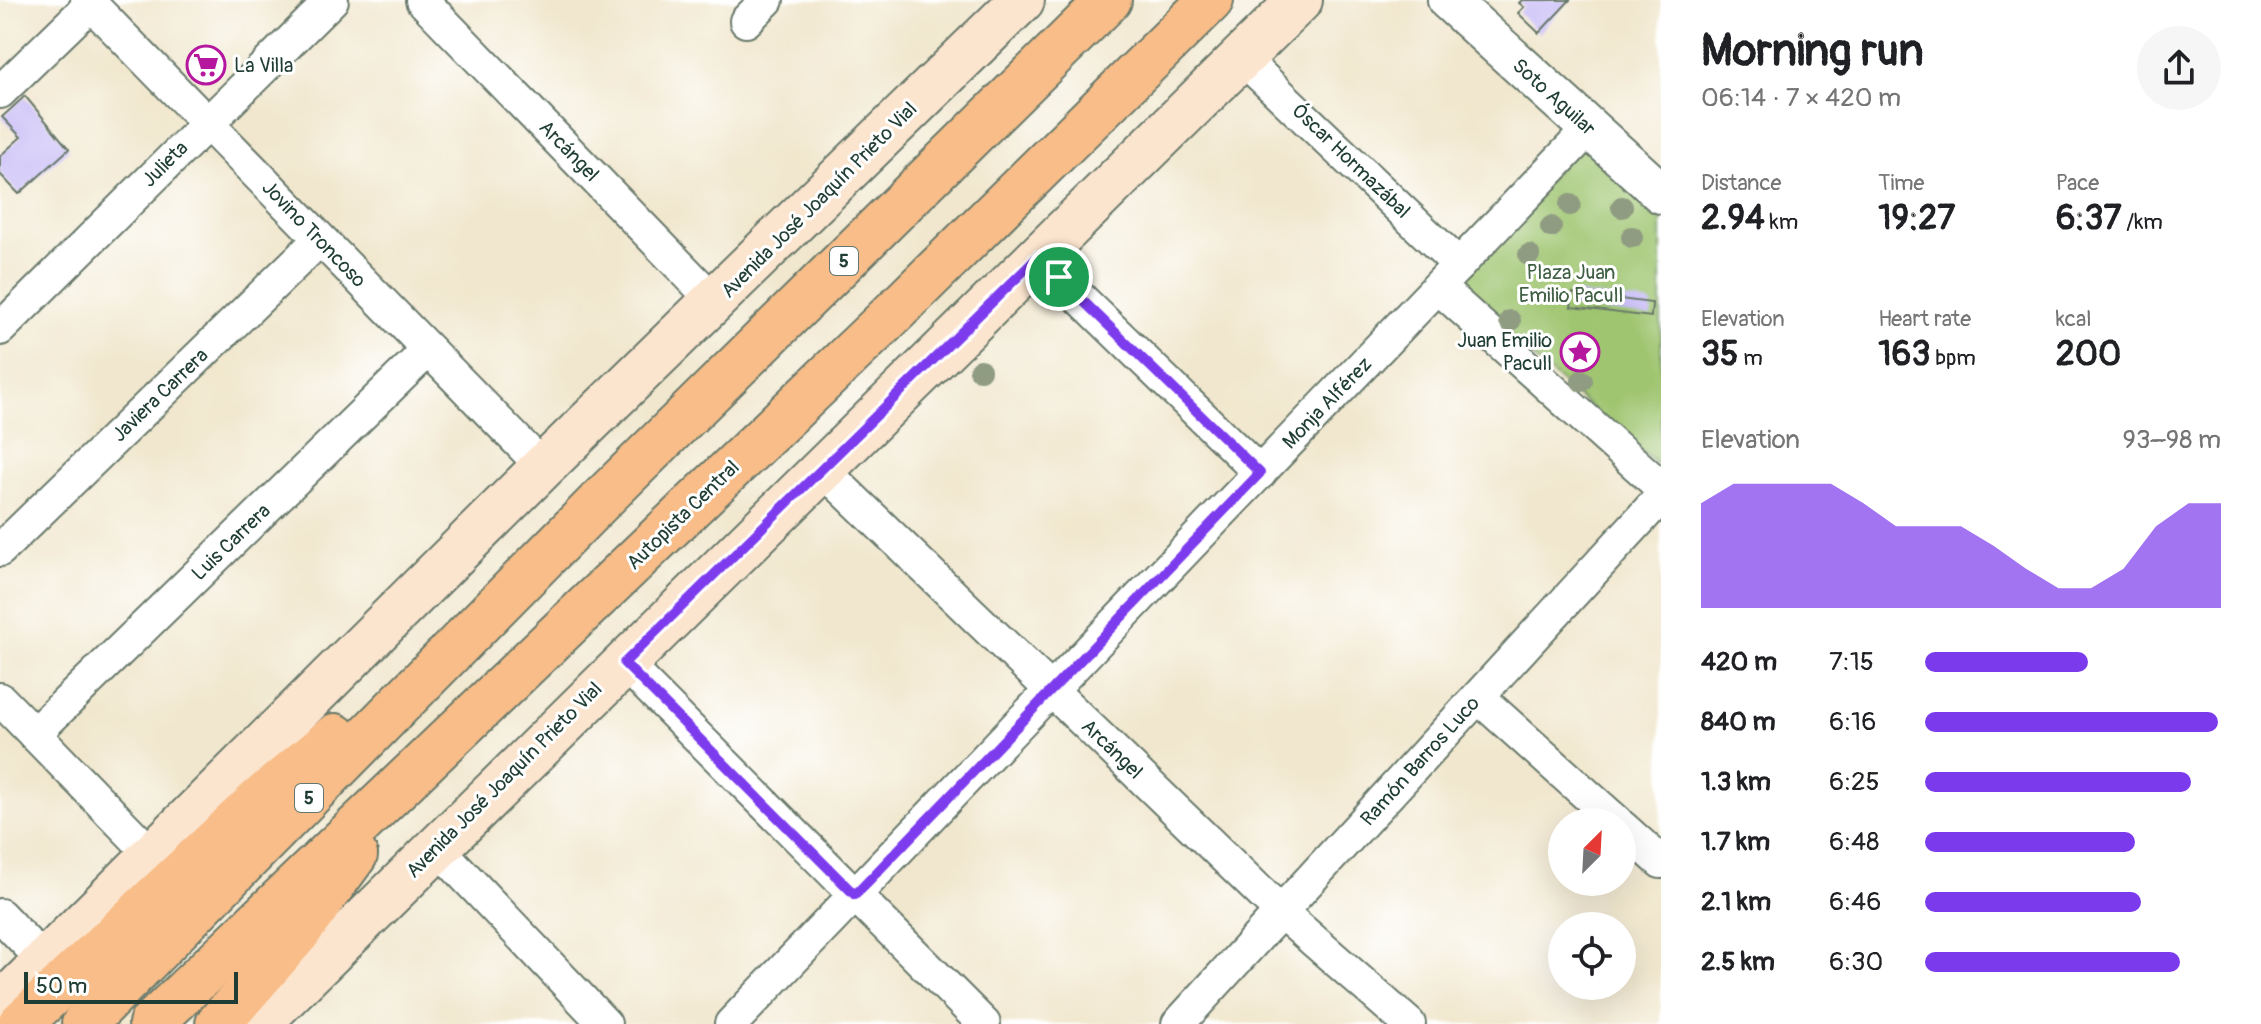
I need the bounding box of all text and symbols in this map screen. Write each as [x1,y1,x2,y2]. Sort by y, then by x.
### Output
text: Morning run [1701,24,1924,79]
button: share [2137,26,2221,110]
supermarket icon: La Villa [185,44,227,86]
place label: La Villa [234,53,293,78]
street label: Soto Aguilar [1507,53,1601,141]
text: 06:14 · 7 × 420 m [1701,82,1901,114]
street label: Avenida José Joaquín Prieto Vial [716,97,922,303]
street label: Óscar Hormazábal [1287,98,1415,224]
street label: Arcángel [534,115,604,187]
street label: Julieta [137,136,193,192]
text: Distance [1701,169,1781,197]
text: Time [1878,169,1924,197]
text: Pace [2056,169,2099,197]
street label: Jovino Troncoso [257,175,372,293]
text: 2.94 [1701,197,1765,240]
text: 19:27 [1878,197,1955,240]
text: 6:37 [2056,197,2121,240]
text: km [1765,208,1798,236]
text: /km [2121,208,2163,236]
pin [1025,243,1093,311]
road number: 5 [830,247,858,275]
icon: arrive [1037,255,1081,299]
park label: Plaza Juan Emilio Pacull [1519,260,1623,308]
text: Elevation [1701,305,1785,333]
text: Heart rate [1878,305,1971,333]
text: kcal [2056,305,2091,333]
place label: Juan Emilio Pacull [1457,328,1552,376]
place icon: Juan Emilio Pacull [1559,331,1601,373]
text: 35 [1701,333,1738,376]
text: 163 [1878,333,1930,376]
text: 200 [2056,333,2121,376]
street label: Javiera Carrera [107,343,213,447]
text: m [1738,344,1763,372]
text: bpm [1930,344,1976,372]
street label: Monja Alférez [1277,352,1377,454]
text: Elevation [1701,424,1800,456]
text: 93–98 m [2123,424,2221,456]
street label: Autopista Central [621,455,745,575]
street label: Luis Carrera [186,498,276,586]
text: 420 m [1701,646,1777,678]
text: 7:15 [1829,646,1874,678]
street label: Avenida José Joaquín Prieto Vial [401,677,607,883]
street label: Ramón Barros Luco [1355,691,1485,831]
text: 840 m [1701,706,1776,738]
text: 6:16 [1829,706,1876,738]
street label: Arcángel [1076,714,1148,784]
text: 1.3 km [1701,766,1771,798]
text: 6:25 [1829,766,1880,798]
road number: 5 [295,784,323,812]
north arrow [1548,808,1636,896]
map controls [1548,808,1636,1000]
text: 1.7 km [1701,826,1770,858]
text: 6:48 [1829,826,1879,858]
text: 2.1 km [1701,886,1771,918]
text: 6:46 [1829,886,1881,918]
button: locate [1548,912,1636,1000]
text: 2.5 km [1701,946,1775,978]
text: 6:30 [1829,946,1883,978]
scale bar [24,968,238,1004]
text: 50 m [36,972,87,1000]

